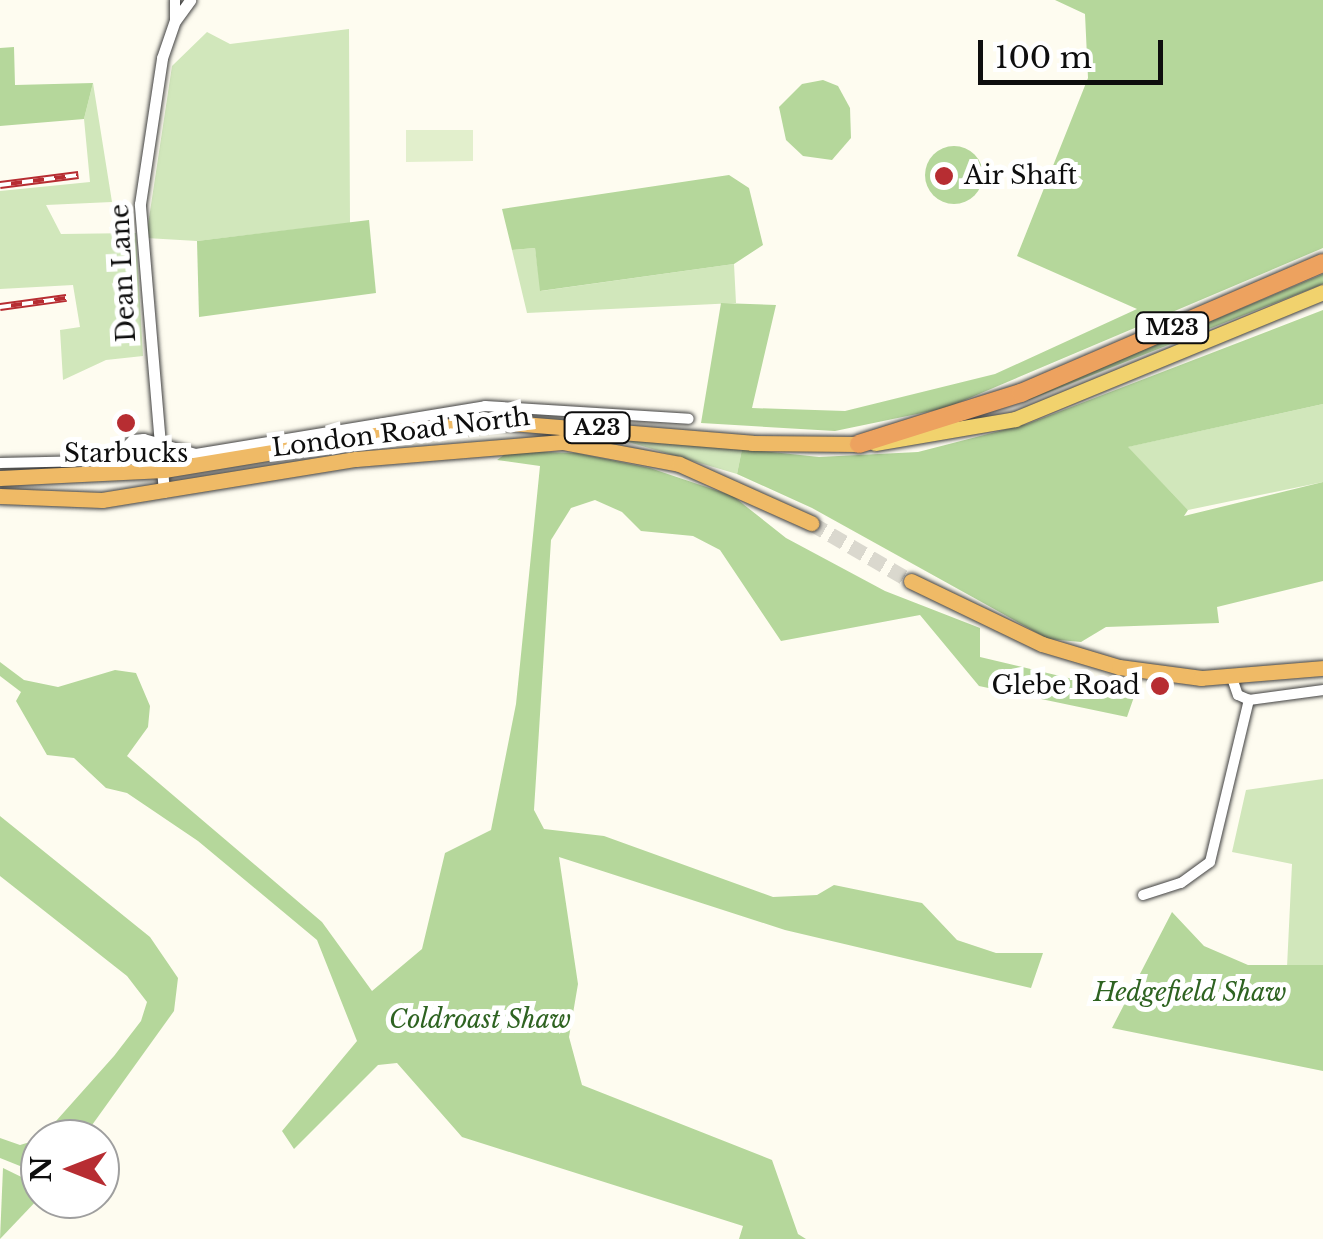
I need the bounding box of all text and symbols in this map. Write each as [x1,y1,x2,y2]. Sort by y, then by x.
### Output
scale bar [983,20,1168,82]
text: 100 m [995,39,1092,76]
place label: Air Shaft [964,161,1078,191]
marker: Air Shaft [933,165,955,187]
street label: Dean Lane [105,203,143,343]
road number: M23 [1134,311,1210,345]
street label: London Road North [270,402,532,464]
road number: A23 [562,411,632,445]
marker: Starbucks [115,412,137,434]
place label: Starbucks [64,439,188,469]
place label: Glebe Road [991,671,1140,701]
marker: Glebe Road [1149,675,1171,697]
park label: Hedgefield Shaw [1093,978,1287,1008]
park label: Coldroast Shaw [389,1005,571,1035]
north arrow [20,1119,120,1219]
text: N [24,1156,59,1182]

